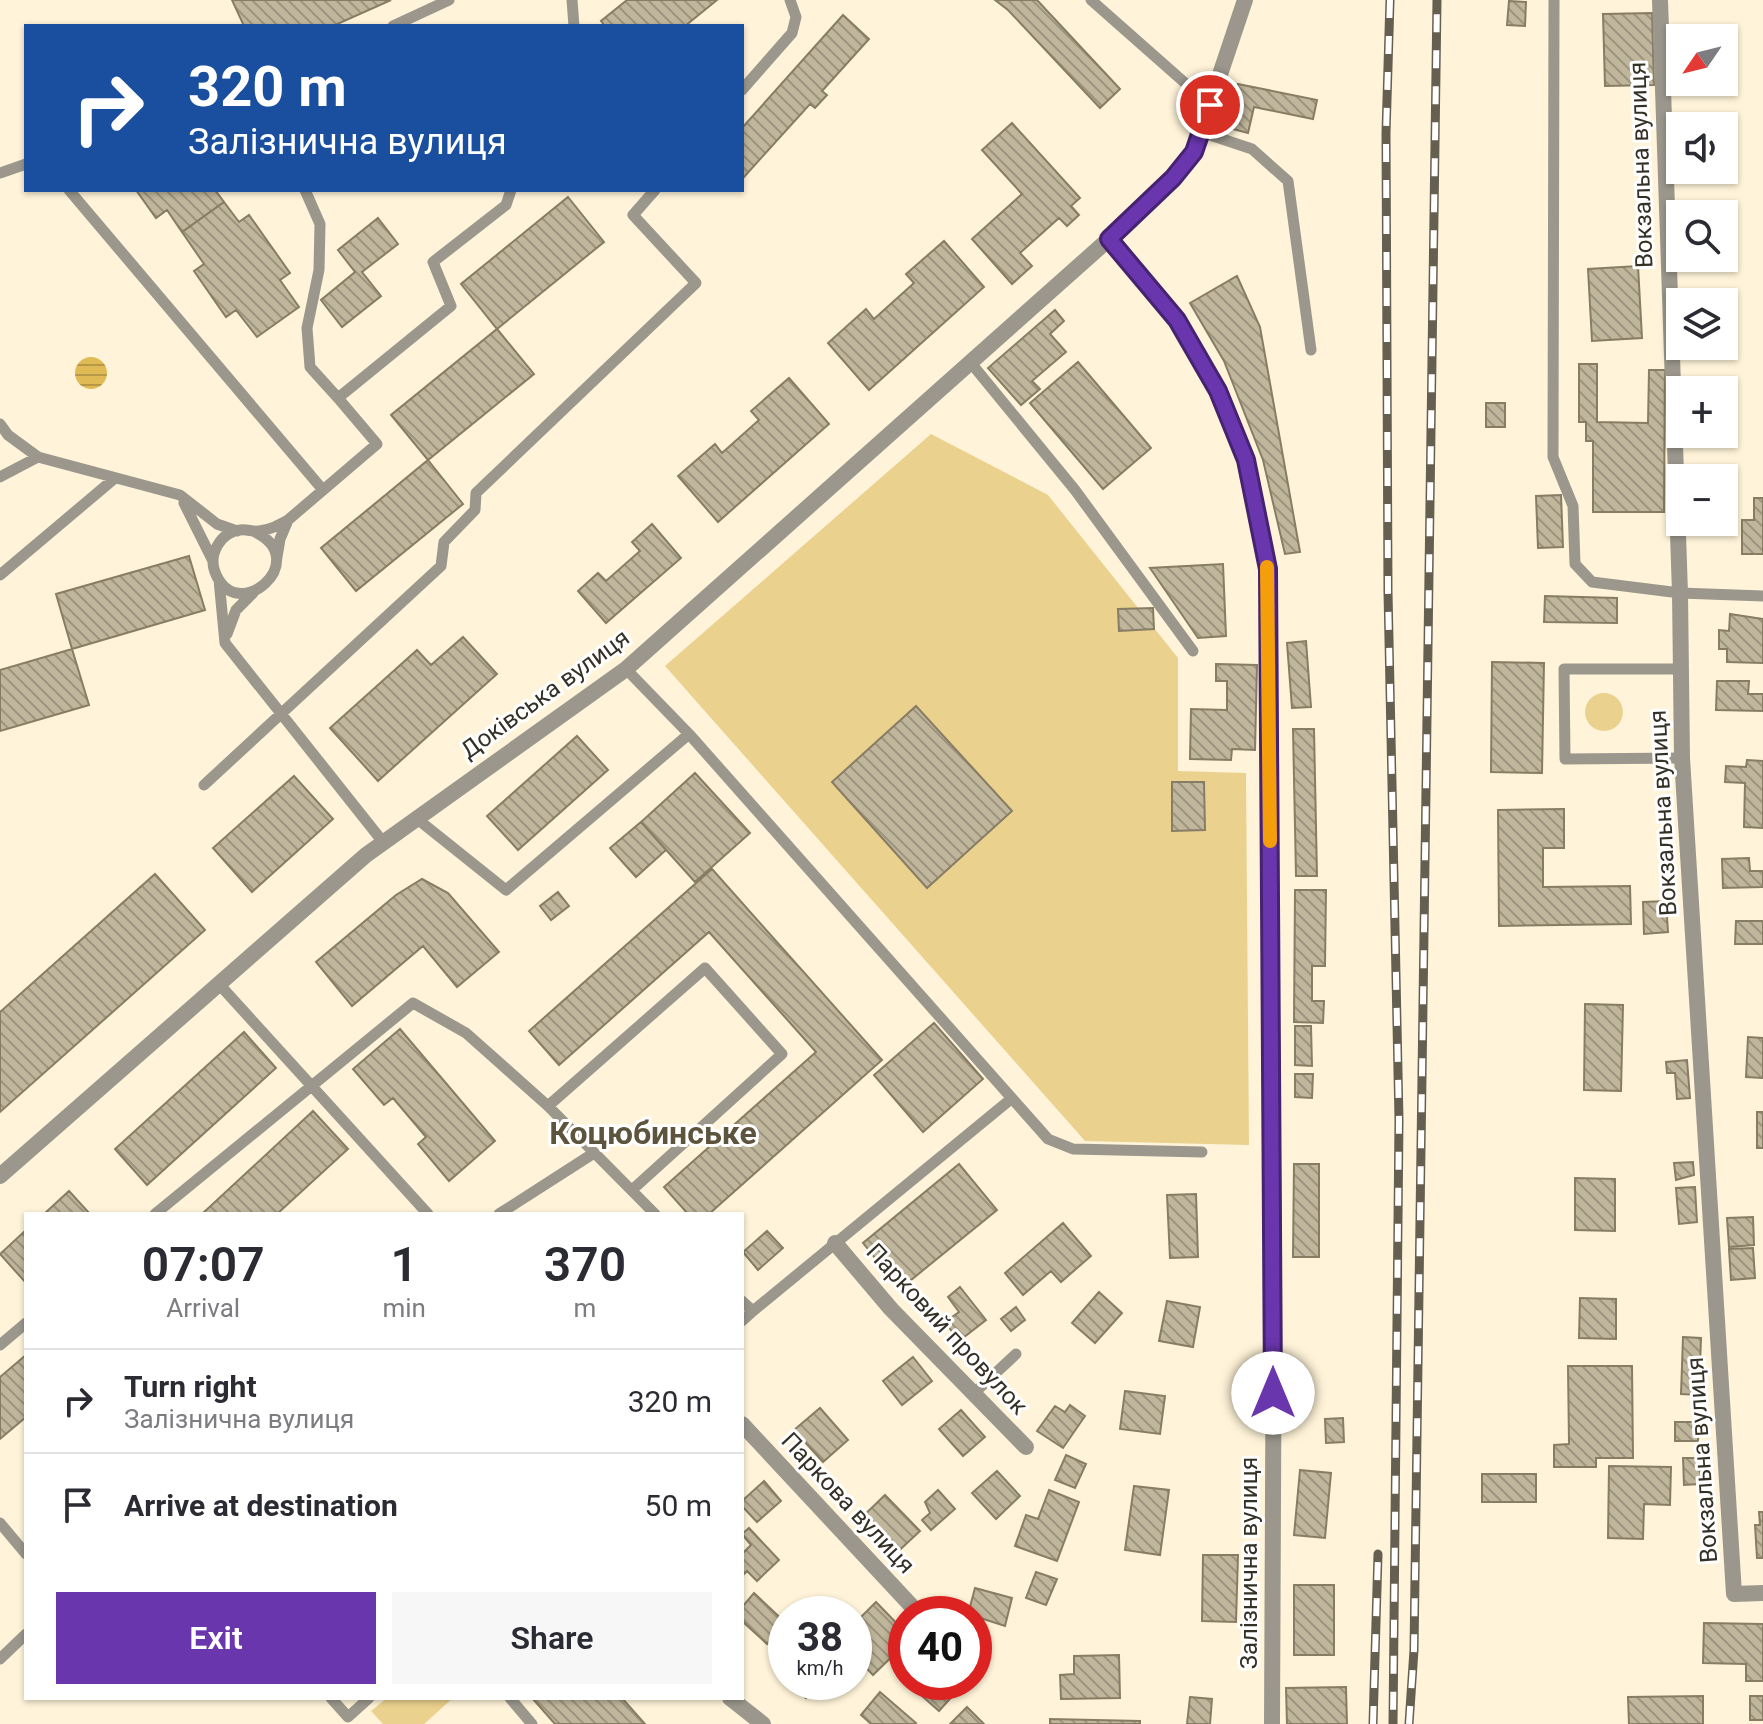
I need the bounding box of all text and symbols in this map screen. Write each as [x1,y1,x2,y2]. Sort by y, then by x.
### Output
north arrow [1666,24,1738,96]
map controls [1666,24,1738,536]
text: 320 m [188,54,347,120]
icon: right [56,56,160,160]
street label: Вокзальна вулиця [1623,61,1659,269]
pin [1176,71,1244,139]
icon: arrive [1188,83,1232,127]
button: sound [1666,112,1738,184]
text: Залізнична вулиця [188,121,507,163]
button: search [1666,200,1738,272]
button: layers [1666,288,1738,360]
button: + [1666,376,1738,448]
button: − [1666,464,1738,536]
street label: Доківська вулиця [455,623,635,765]
street label: Вокзальна вулиця [1644,709,1682,917]
district label: Коцюбинське [549,1114,757,1152]
text: 07:07 [142,1236,265,1293]
text: 1 [391,1236,418,1293]
text: 370 [544,1236,626,1293]
street label: Парковий провулок [861,1238,1033,1420]
text: Arrival [166,1293,240,1323]
text: min [382,1293,426,1323]
text: m [574,1293,596,1323]
position arrow [1231,1351,1315,1435]
street label: Вокзальна вулиця [1681,1356,1723,1564]
text: Turn right [124,1369,257,1404]
icon: right [56,1379,100,1423]
text: 320 m [628,1384,712,1419]
text: Залізнична вулиця [124,1404,354,1434]
street label: Паркова вулиця [776,1427,920,1579]
street label: Залізнична вулиця [1235,1457,1263,1669]
icon: arrive [56,1483,100,1527]
text: Arrive at destination [124,1488,398,1523]
text: 50 m [645,1488,712,1523]
button: Exit [56,1592,376,1684]
button: Share [392,1592,712,1684]
speed limit sign: 40 [888,1596,992,1700]
text: 38 [797,1614,843,1661]
text: km/h [797,1656,843,1680]

